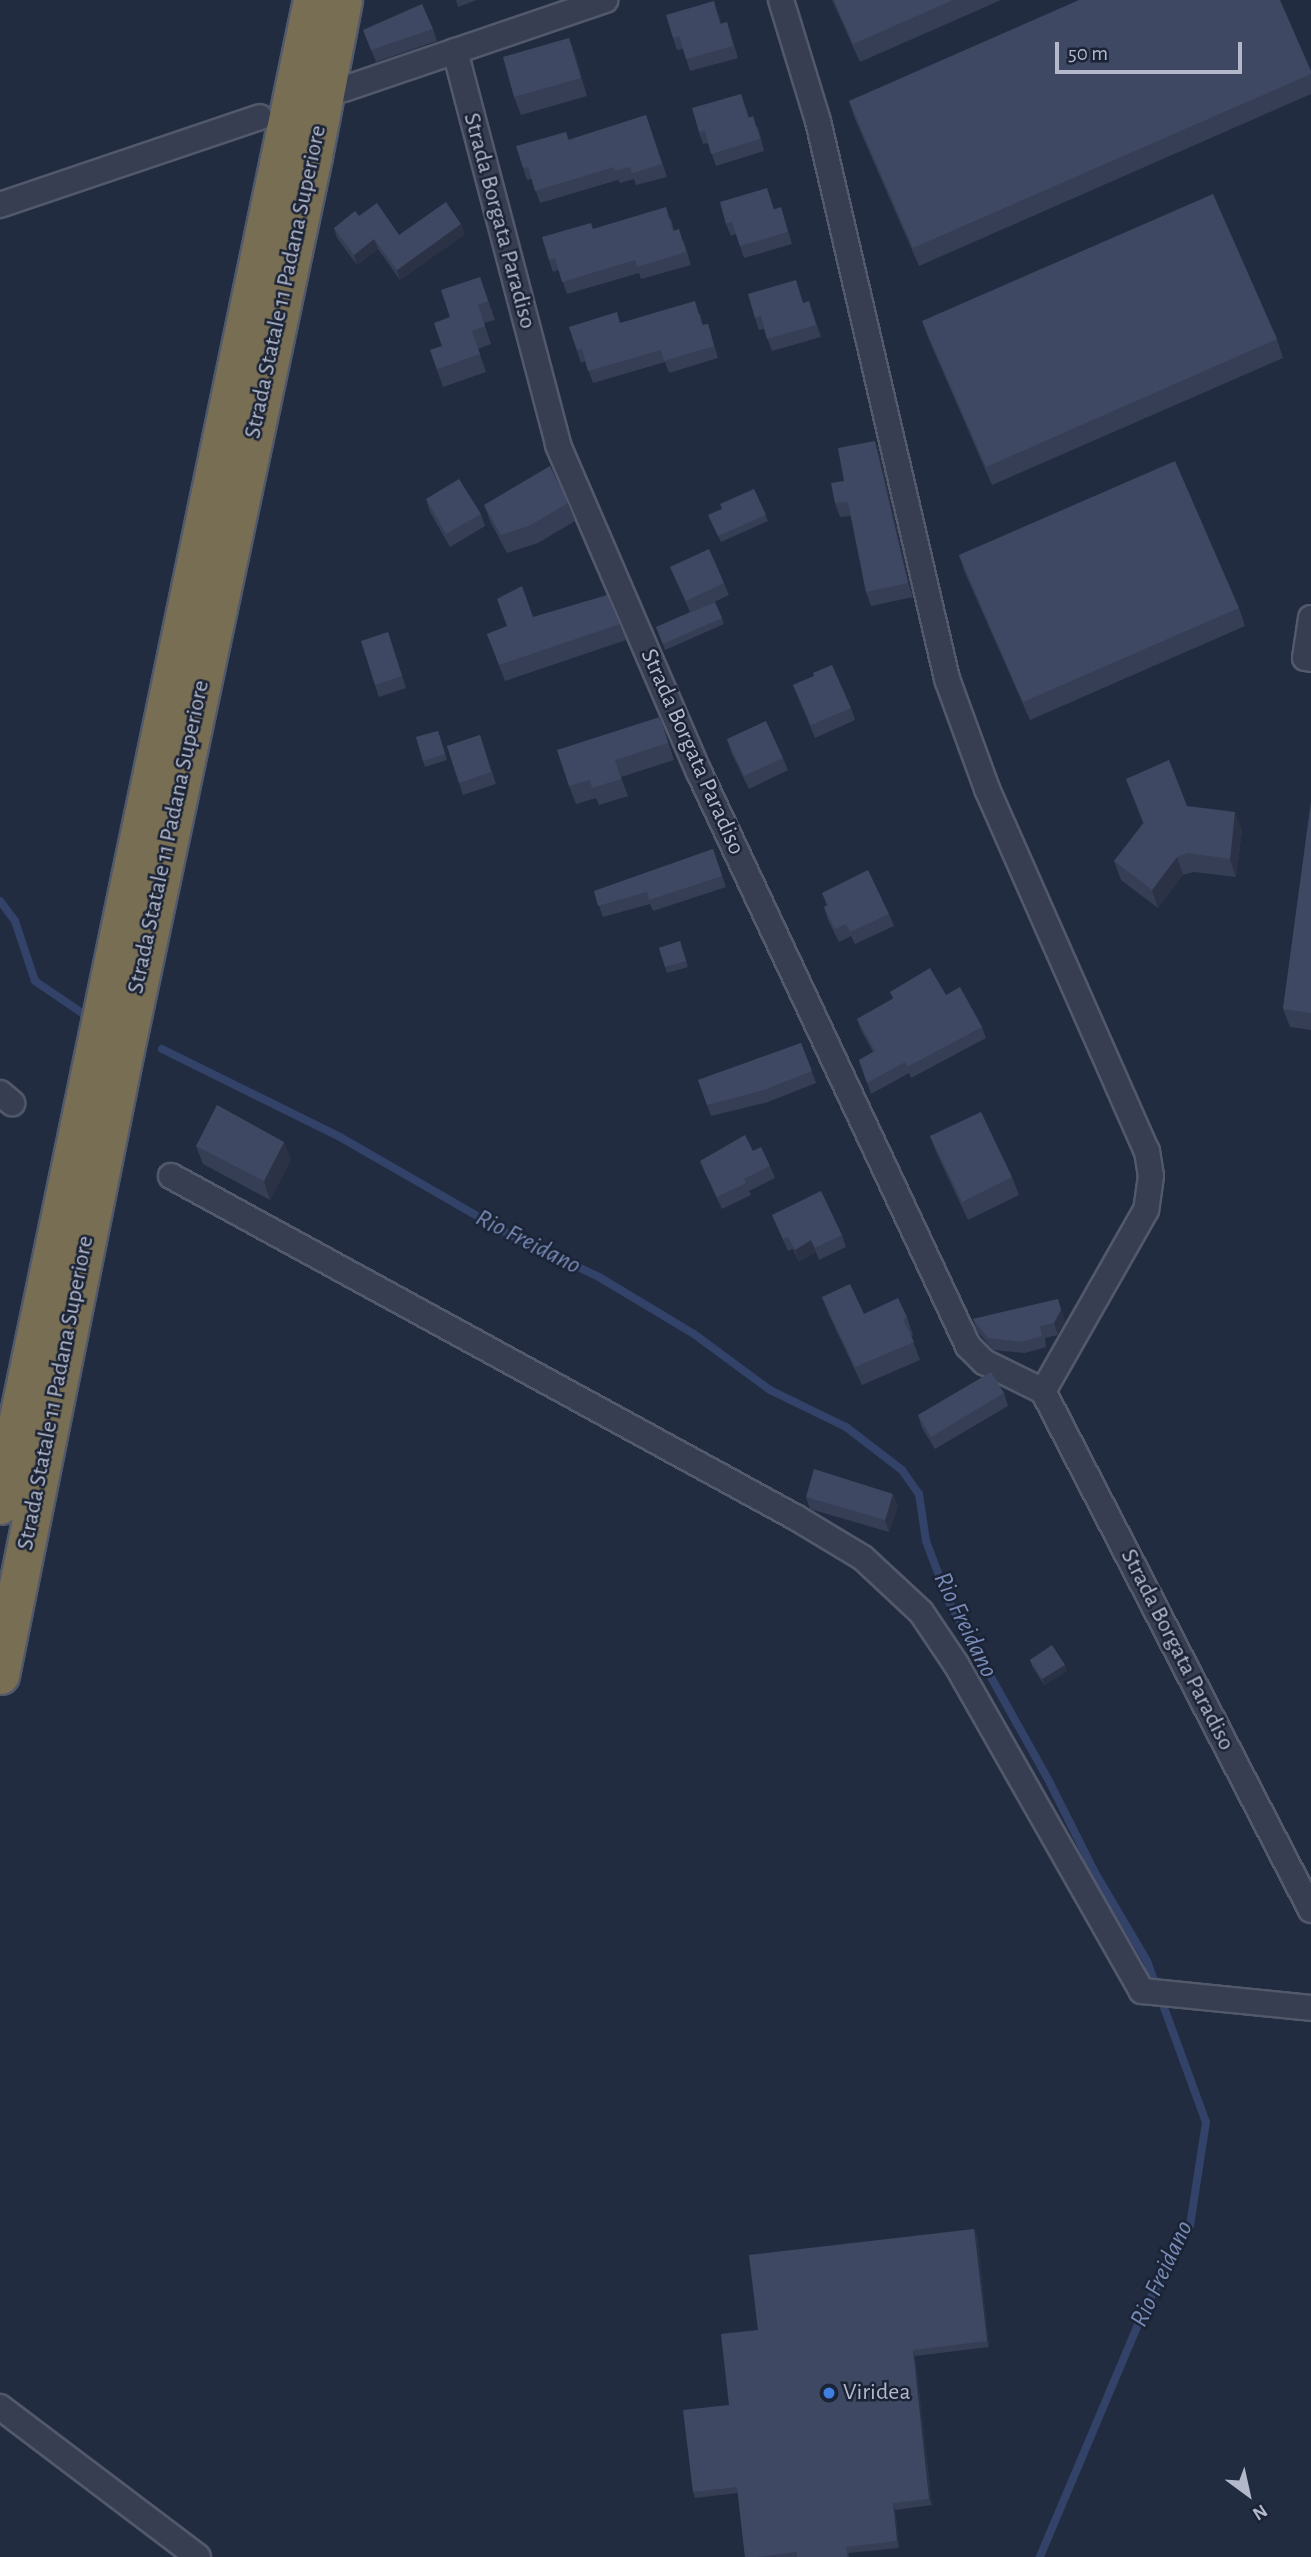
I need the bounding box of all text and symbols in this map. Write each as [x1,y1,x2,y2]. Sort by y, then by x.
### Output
scale bar [1059,28,1246,72]
text: 50 m [1068,43,1108,64]
street label: Strada Borgata Paradiso [456,110,542,332]
street label: Strada Statale 11 Padana Superiore [239,123,333,441]
street label: Strada Borgata Paradiso [634,645,750,859]
street label: Strada Statale 11 Padana Superiore [122,678,216,996]
water label: Rio Freidano [470,1202,586,1282]
street label: Strada Statale 11 Padana Superiore [11,1233,101,1553]
street label: Strada Borgata Paradiso [1114,1544,1240,1756]
water label: Rio Freidano [926,1567,1004,1683]
water label: Rio Freidano [1124,2216,1200,2332]
place label: Viridea [843,2379,910,2407]
marker: Viridea [821,2385,837,2401]
north arrow [1213,2459,1283,2529]
text: N [1249,2500,1270,2524]

